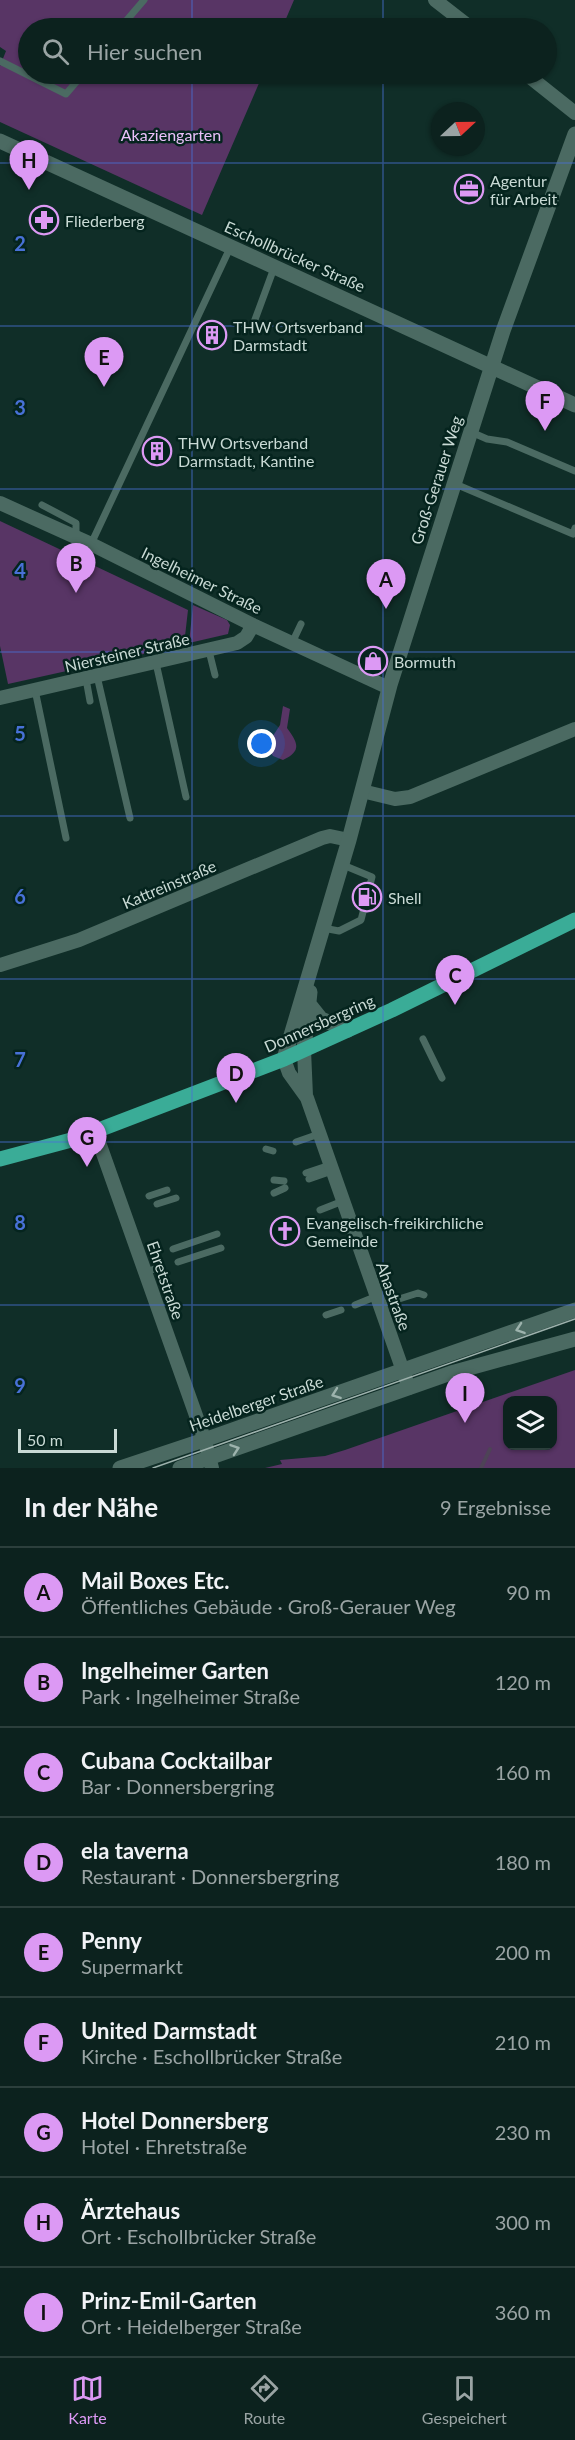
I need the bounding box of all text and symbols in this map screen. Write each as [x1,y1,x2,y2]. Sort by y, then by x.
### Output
search box [18,18,557,84]
icon: search [39,35,72,68]
text: Hier suchen [87,38,202,65]
north arrow [431,102,485,156]
park label: Akaziengarten [121,125,221,144]
pin: H [9,140,48,190]
place label: Agentur für Arbeit [490,171,557,208]
office icon: Agentur für Arbeit [453,173,485,205]
pharmacy icon: Fliederberg [28,204,60,236]
place label: Fliederberg [65,211,145,230]
street label: Eschollbrücker Straße [222,216,368,296]
text: 2 [14,231,26,255]
place label: THW Ortsverband Darmstadt [233,317,363,354]
building icon: THW Ortsverband Darmstadt [196,319,228,351]
pin: E [84,338,124,387]
pin: F [526,382,564,431]
text: 3 [14,395,26,419]
street label: Groß-Gerauer Weg [406,413,466,547]
place label: THW Ortsverband Darmstadt, Kantine [178,433,315,470]
building icon: THW Ortsverband Darmstadt, Kantine [141,435,173,467]
street label: Ingelheimer Straße [139,543,265,617]
pin: B [56,544,96,593]
text: 4 [14,558,26,582]
pin: A [366,560,406,609]
street label: Niersteiner Straße [63,628,191,676]
shop icon: Bormuth [357,645,389,677]
place label: Bormuth [394,652,456,671]
text: 5 [14,721,26,745]
your location [247,729,276,758]
street label: Kattreinstraße [119,856,219,912]
fuel station icon: Shell [351,881,383,913]
text: 6 [14,884,26,908]
place label: Shell [388,888,421,907]
pin: C [436,956,474,1005]
street label: Donnersbergring [261,990,377,1056]
text: 7 [14,1047,26,1071]
pin: D [216,1054,256,1103]
pin: G [68,1118,106,1167]
text: 8 [14,1210,26,1234]
place label: Evangelisch-freikirchliche Gemeinde [306,1213,484,1250]
church icon: Evangelisch-freikirchliche Gemeinde [269,1215,301,1247]
street label: Ehretstraße [144,1238,188,1322]
street label: Ahastraße [373,1259,415,1333]
one-way arrow [515,1322,526,1335]
street label: Heidelberger Straße [187,1371,325,1435]
text: 9 [14,1373,26,1397]
pin: I [446,1374,484,1423]
one-way arrow [331,1386,342,1399]
map controls [503,1396,557,1450]
button: layers [503,1396,557,1450]
scale bar [18,1426,117,1454]
text: 50 m [27,1430,63,1449]
one-way arrow [229,1443,240,1456]
text: In der Nähe [24,1491,158,1523]
text: 9 Ergebnisse [440,1495,551,1519]
text: Mail Boxes Etc. [81,1567,229,1594]
text: A [37,1580,50,1604]
text: 90 m [506,1580,551,1604]
text: Öffentliches Gebäude · Groß-Gerauer Weg [81,1594,456,1618]
text: Ingelheimer Garten [81,1657,269,1684]
text: B [37,1670,50,1694]
text: 120 m [495,1670,551,1694]
text: Park · Ingelheimer Straße [81,1684,300,1708]
text: Cubana Cocktailbar [81,1747,272,1774]
text: C [37,1760,50,1784]
text: 160 m [495,1760,551,1784]
text: Bar · Donnersbergring [81,1774,274,1798]
text: ela taverna [81,1837,189,1864]
text: D [36,1850,51,1874]
text: 180 m [495,1850,551,1874]
text: Restaurant · Donnersbergring [81,1864,339,1888]
text: Penny [81,1927,142,1954]
text: E [38,1940,49,1964]
text: 200 m [495,1940,551,1964]
text: Supermarkt [81,1954,183,1978]
text: United Darmstadt [81,2017,257,2044]
text: F [38,2030,49,2054]
text: 210 m [495,2030,551,2054]
text: Kirche · Eschollbrücker Straße [81,2044,342,2068]
text: Hotel Donnersberg [81,2107,268,2134]
text: G [36,2120,51,2144]
text: 230 m [495,2120,551,2144]
text: Hotel · Ehretstraße [81,2134,247,2158]
text: Ärztehaus [81,2197,180,2224]
text: H [36,2210,51,2234]
text: 300 m [495,2210,551,2234]
text: Ort · Eschollbrücker Straße [81,2224,316,2248]
text: Prinz-Emil-Garten [81,2287,257,2314]
text: I [41,2300,46,2324]
text: 360 m [495,2300,551,2324]
text: Ort · Heidelberger Straße [81,2314,302,2338]
tab: Karte [68,2372,107,2427]
tab: Route [244,2372,285,2427]
tab: Gespeichert [422,2372,507,2427]

